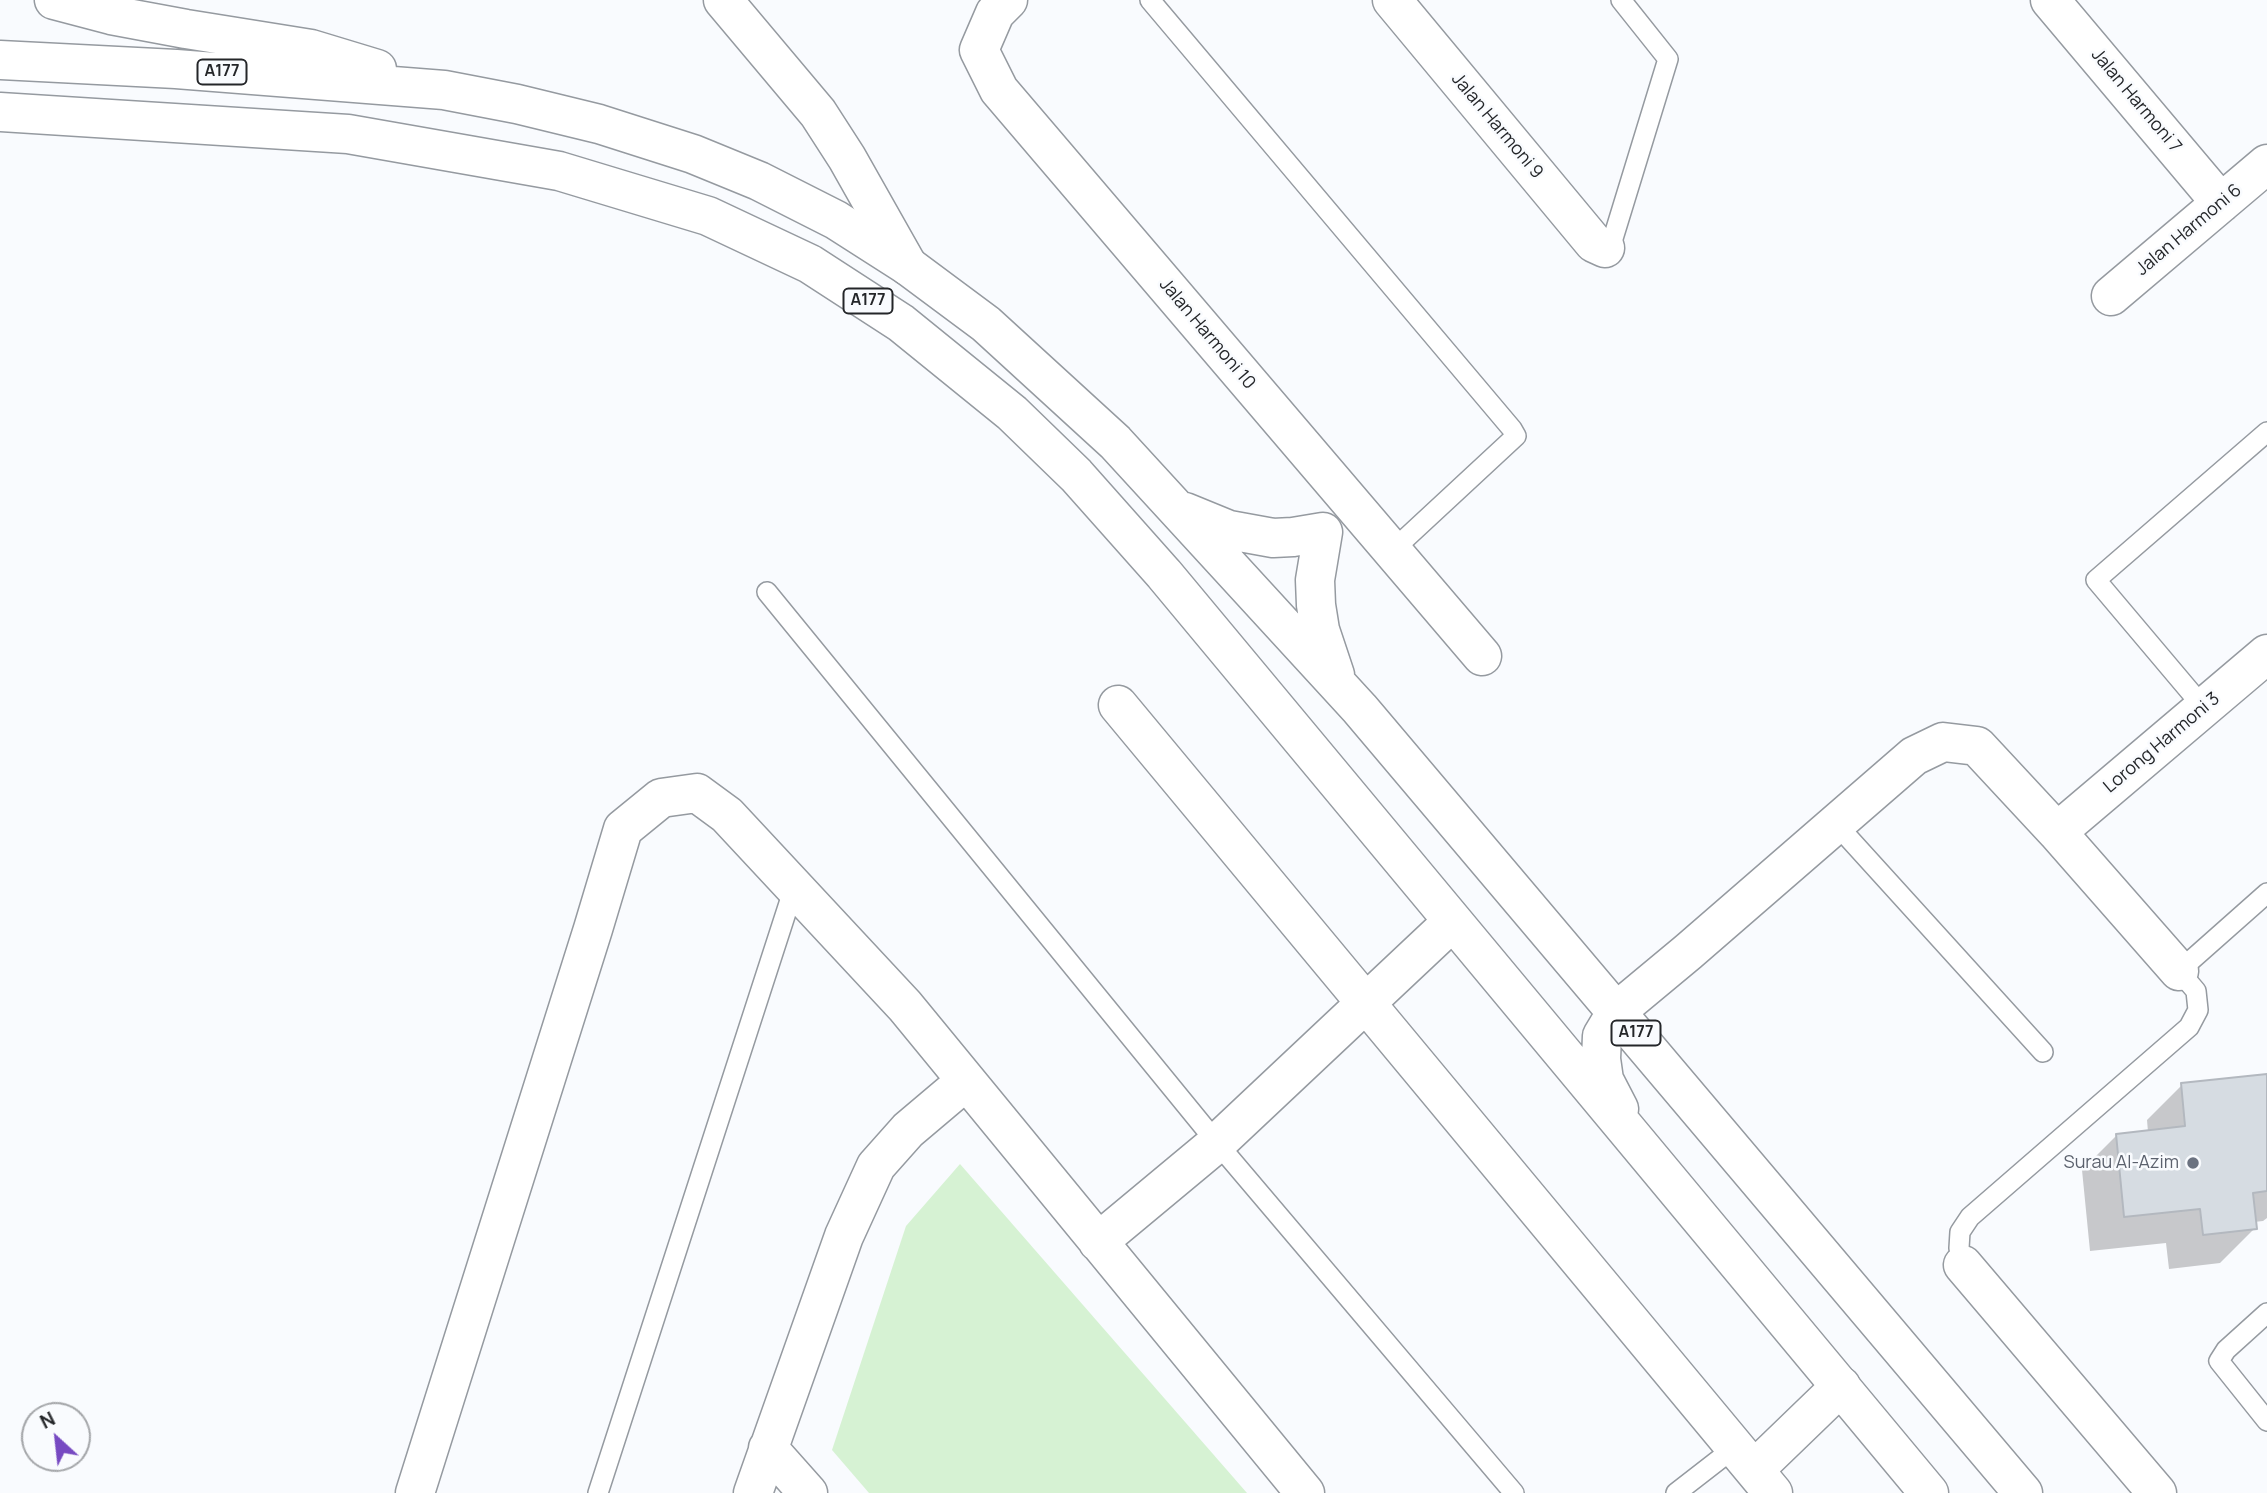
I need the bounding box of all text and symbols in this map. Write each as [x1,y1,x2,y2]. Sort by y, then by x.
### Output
street label: Jalan Harmoni 7 [2086,45,2186,157]
road number: A177 [198,60,246,85]
street label: Jalan Harmoni 9 [1447,69,1547,183]
street label: Jalan Harmoni 6 [2132,180,2246,280]
street label: Jalan Harmoni 10 [1154,274,1260,394]
road number: A177 [844,288,892,314]
street label: Lorong Harmoni 3 [2100,688,2224,798]
road number: A177 [1612,1021,1660,1046]
place label: Surau Al-Azim [2064,1152,2179,1174]
marker: Surau Al-Azim [2185,1155,2201,1171]
north arrow [21,1402,91,1472]
text: N [35,1405,59,1435]

